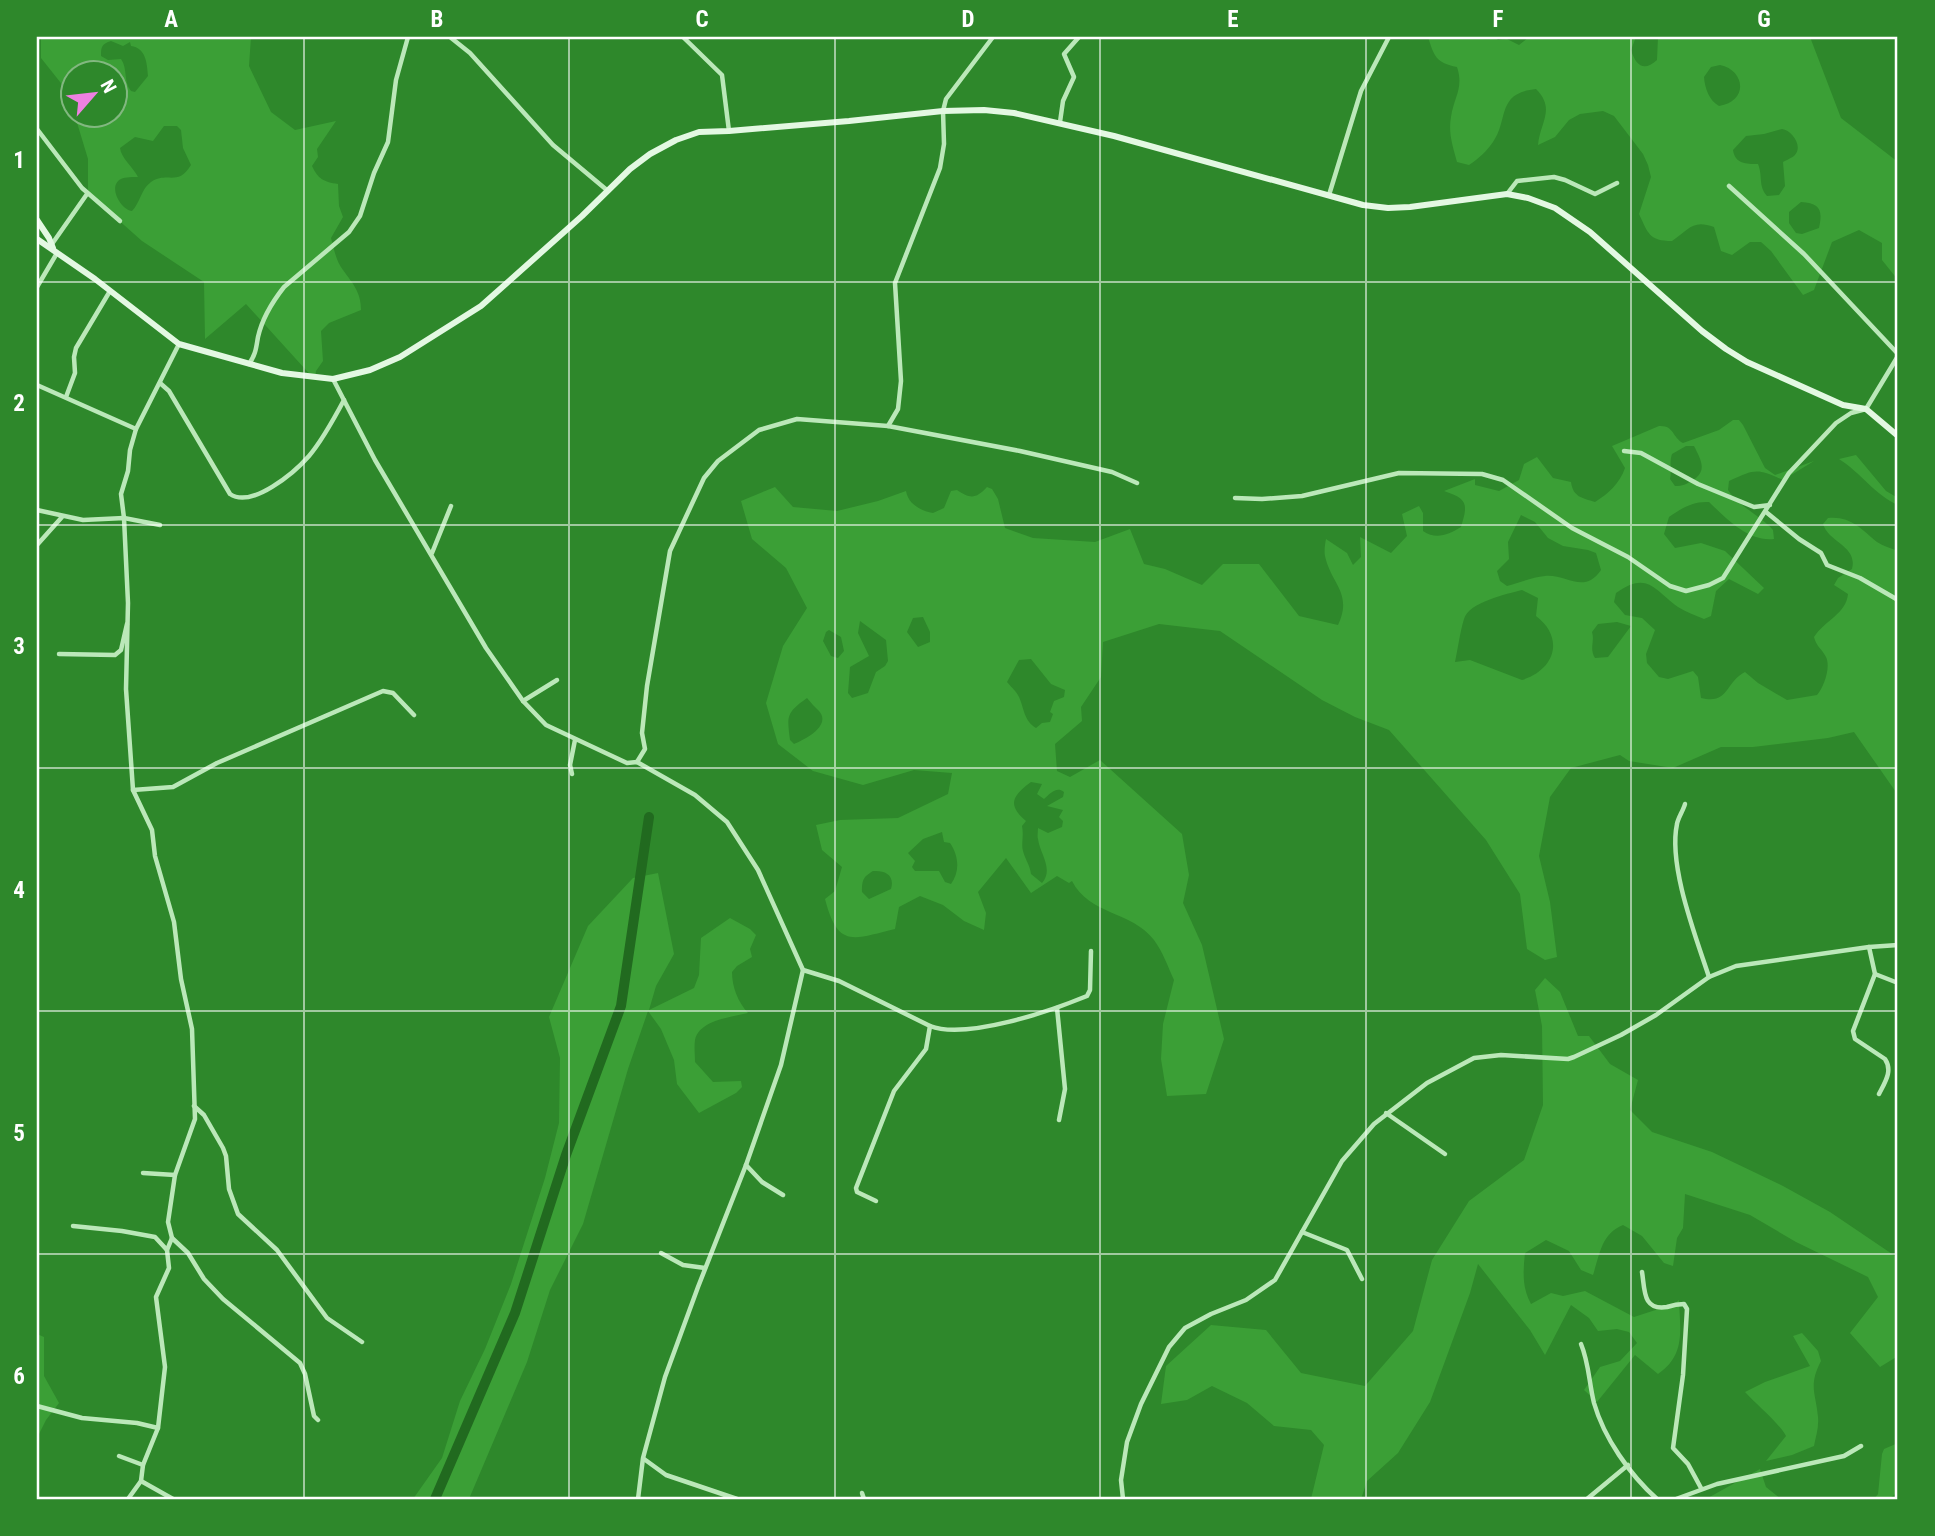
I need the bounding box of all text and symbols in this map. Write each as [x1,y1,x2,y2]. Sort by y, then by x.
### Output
text: A [164,6,178,33]
text: B [431,6,443,33]
text: C [695,6,709,33]
text: D [962,6,975,33]
text: E [1227,6,1239,33]
text: F [1493,6,1504,33]
text: G [1757,6,1771,33]
north arrow [60,60,130,130]
text: N [96,76,121,97]
text: 1 [13,147,25,174]
text: 2 [13,390,25,417]
text: 3 [13,633,25,660]
text: 4 [13,877,25,904]
text: 5 [13,1120,25,1147]
text: 6 [13,1363,25,1390]

